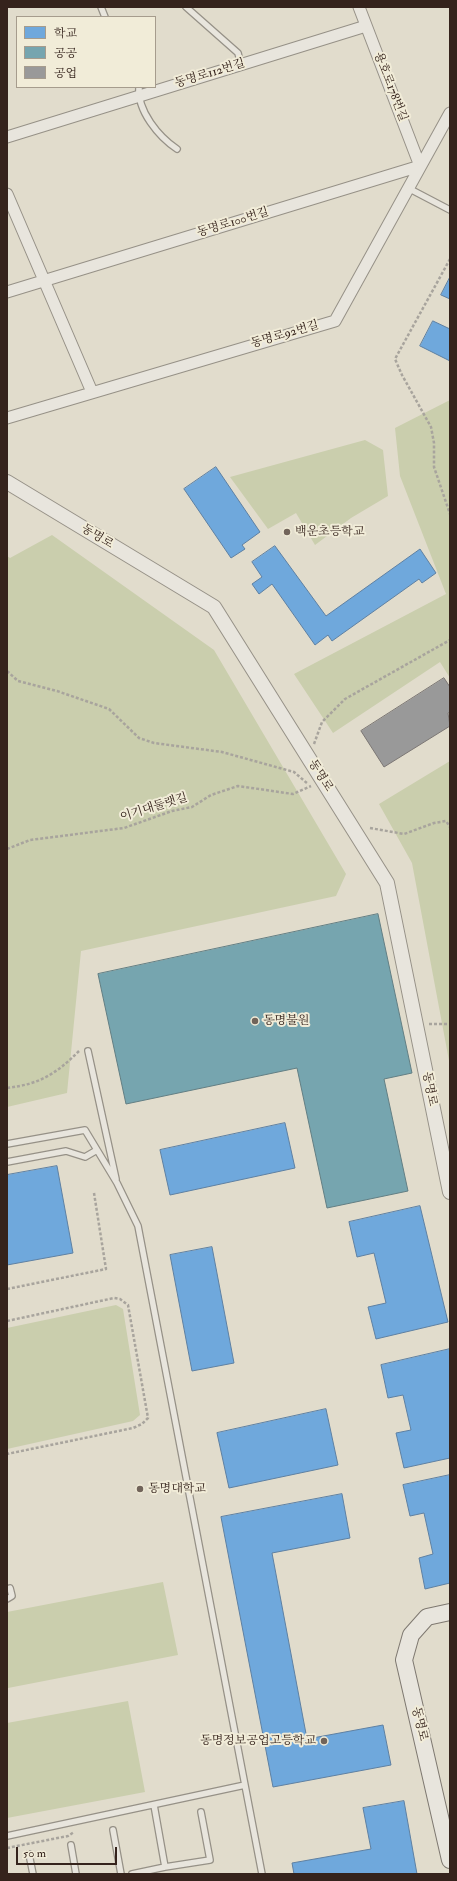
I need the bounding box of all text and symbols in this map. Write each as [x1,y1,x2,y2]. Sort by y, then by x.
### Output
legend [16,16,156,88]
text: 학교 [54,26,77,41]
text: 공공 [54,46,77,61]
street label: 용호로178번길 [370,50,410,124]
street label: 동명로112번길 [173,57,247,91]
text: 공업 [54,66,77,81]
street label: 동명로100번길 [195,205,271,241]
street label: 동명로92번길 [249,318,321,352]
street label: 동명로 [78,522,116,552]
place label: 백운초등학교 [295,525,365,539]
marker: 백운초등학교 [282,527,292,537]
street label: 동명로 [305,757,335,795]
street label: 이기대둘랫길 [119,791,189,825]
place label: 동명불원 [263,1014,309,1028]
marker: 동명불원 [250,1016,260,1026]
street label: 동명로 [419,1071,439,1107]
place label: 동명대학교 [148,1482,206,1496]
marker: 동명대학교 [135,1484,145,1494]
street label: 동명로 [408,1705,430,1743]
place label: 동명정보공업고등학교 [200,1734,316,1748]
marker: 동명정보공업고등학교 [319,1736,329,1746]
scale bar [18,1839,119,1865]
text: 50 m [23,1846,46,1861]

